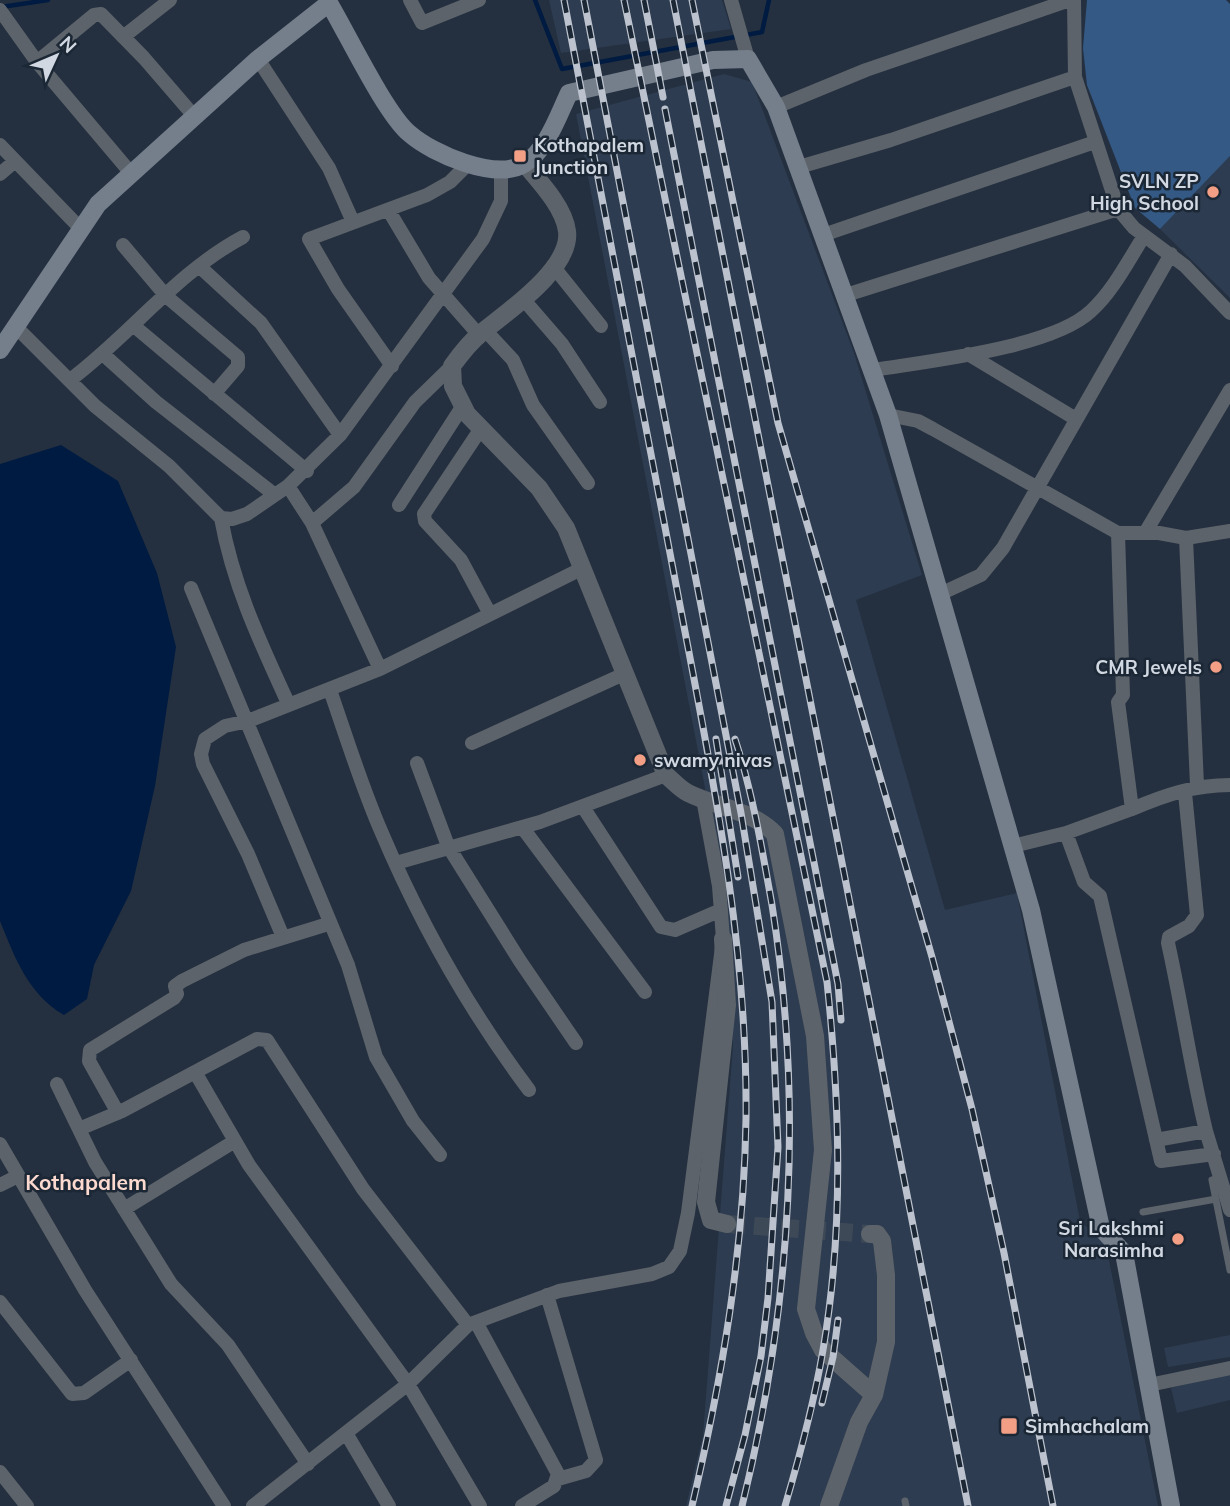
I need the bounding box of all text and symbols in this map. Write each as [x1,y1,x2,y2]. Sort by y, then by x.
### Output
north arrow [21,21,91,91]
text: N [55,31,82,58]
place label: Kothapalem Junction [534,133,644,179]
marker: Kothapalem Junction [512,148,528,164]
place label: SVLN ZP High School [1090,169,1199,215]
marker: SVLN ZP High School [1205,184,1221,200]
place label: CMR Jewels [1095,655,1202,679]
marker: CMR Jewels [1208,659,1224,675]
place label: swamy nivas [654,748,772,772]
marker: swamy nivas [632,752,648,768]
district label: Kothapalem [25,1169,147,1195]
place label: Sri Lakshmi Narasimha [1058,1216,1164,1262]
marker: Sri Lakshmi Narasimha [1170,1231,1186,1247]
place label: Simhachalam [1025,1414,1149,1438]
marker: Simhachalam [999,1416,1019,1436]

